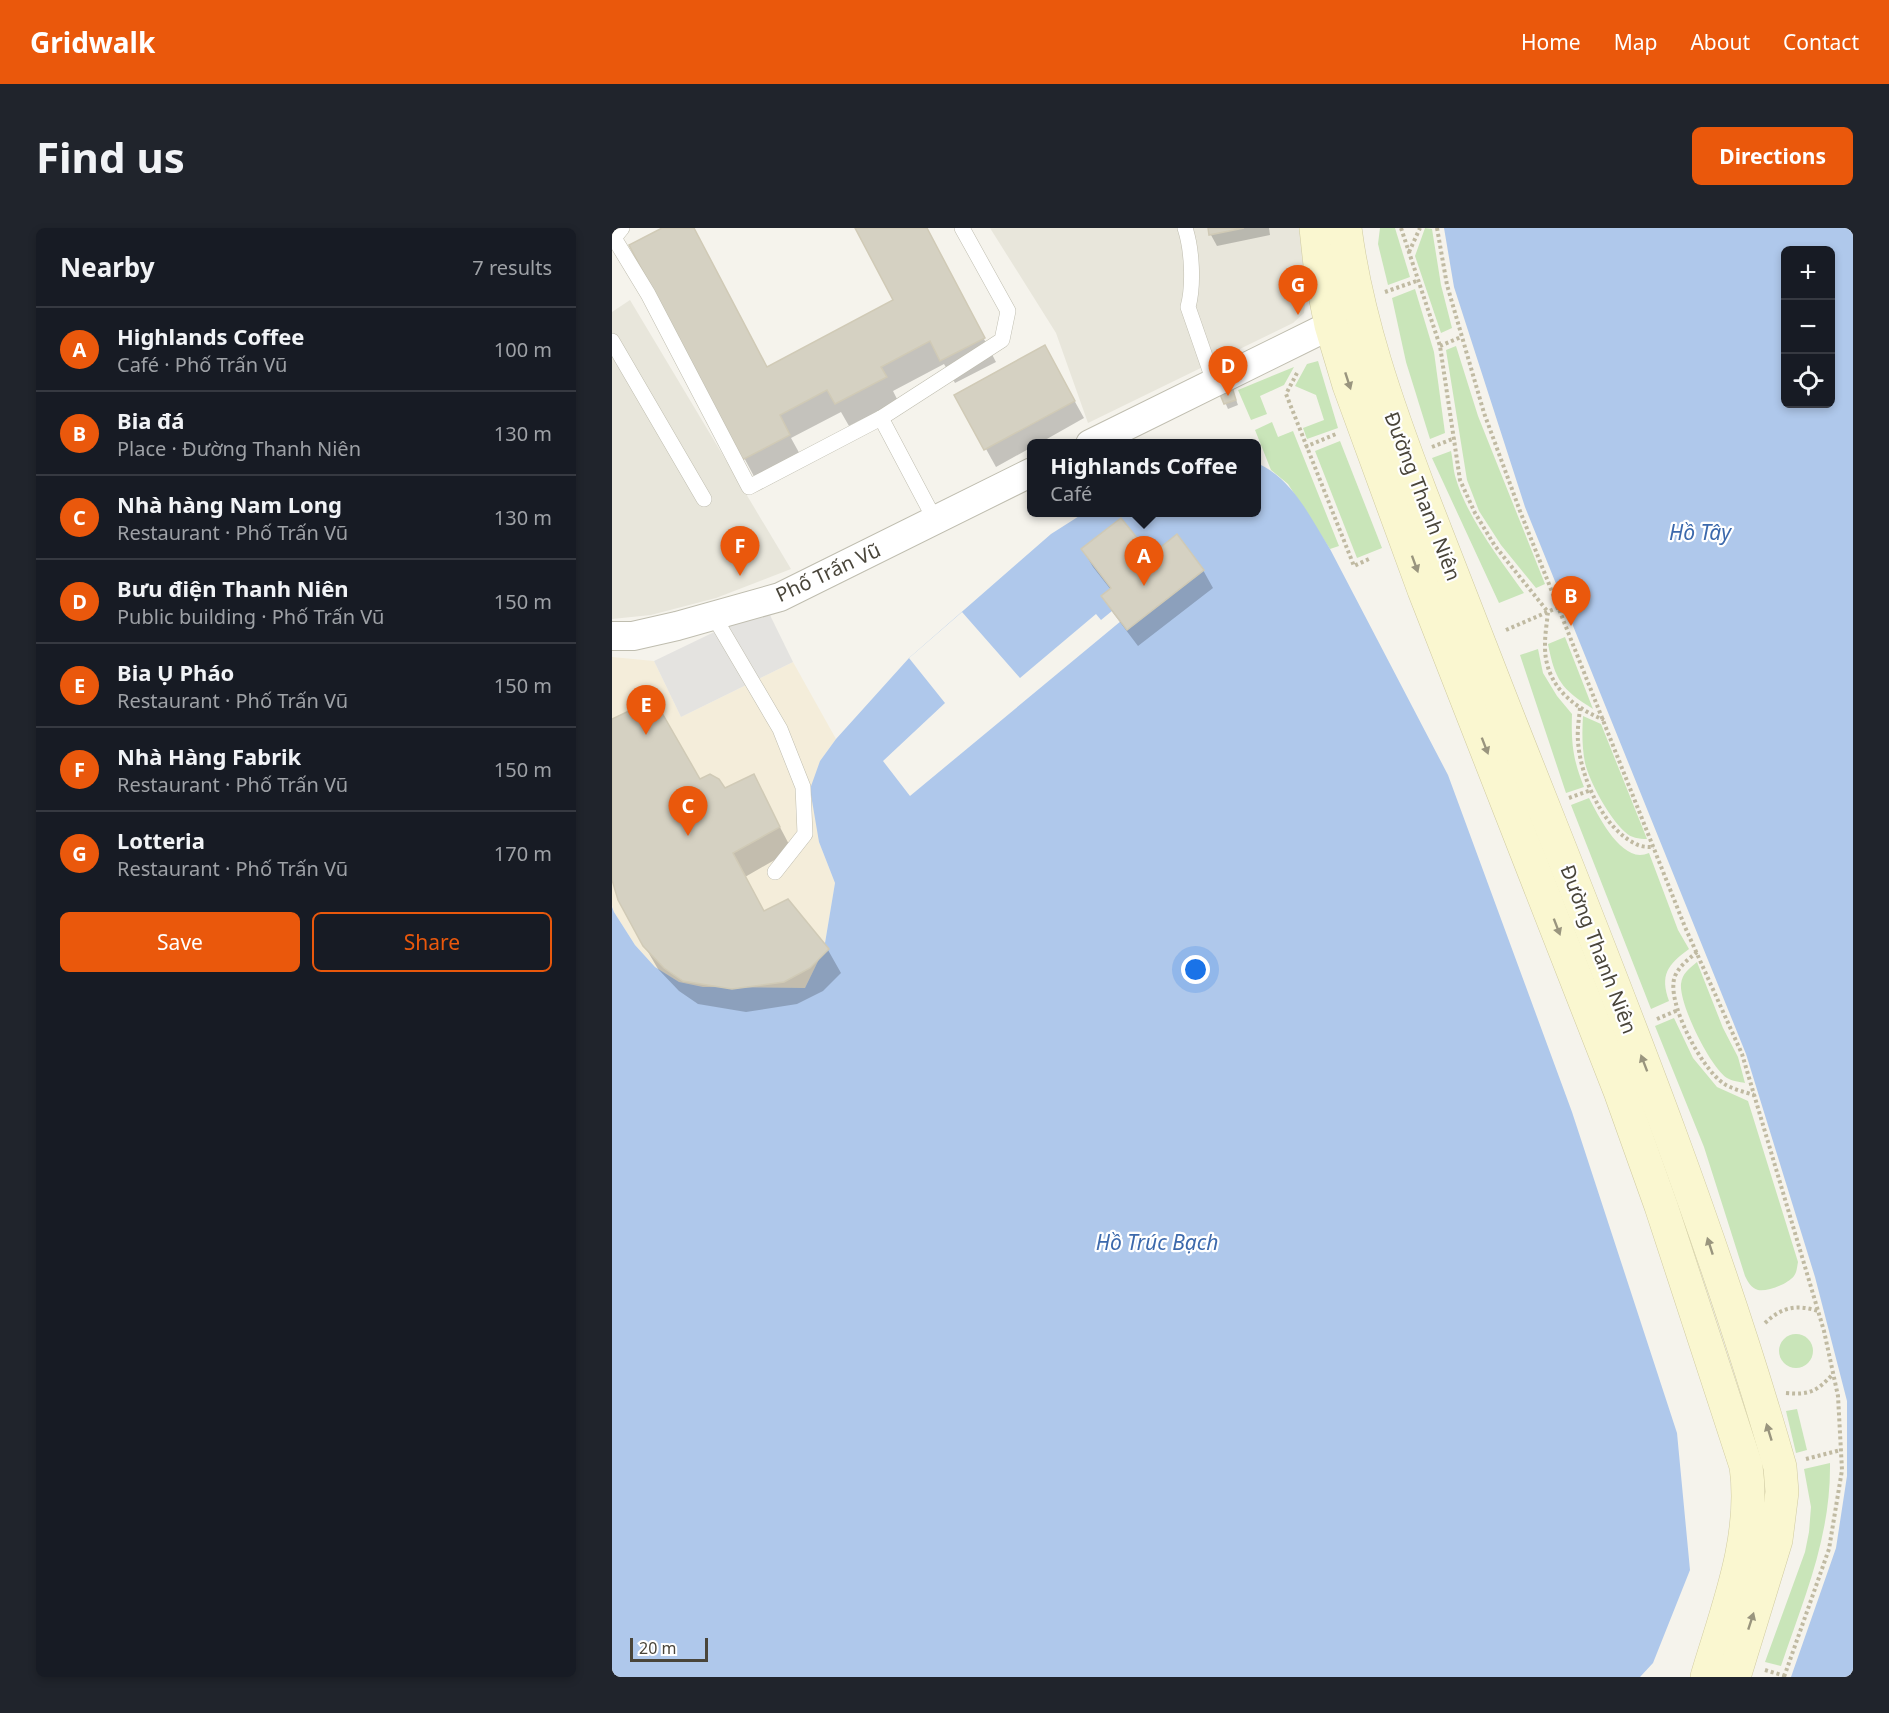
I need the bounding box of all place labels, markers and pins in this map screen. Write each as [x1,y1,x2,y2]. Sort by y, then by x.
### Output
pin: G [1278,266,1318,315]
pin: D [1208,346,1248,396]
pin: F [720,526,760,576]
pin: A [1124,536,1164,586]
pin: B [1552,576,1590,626]
pin: E [627,686,666,735]
pin: C [668,786,708,836]

